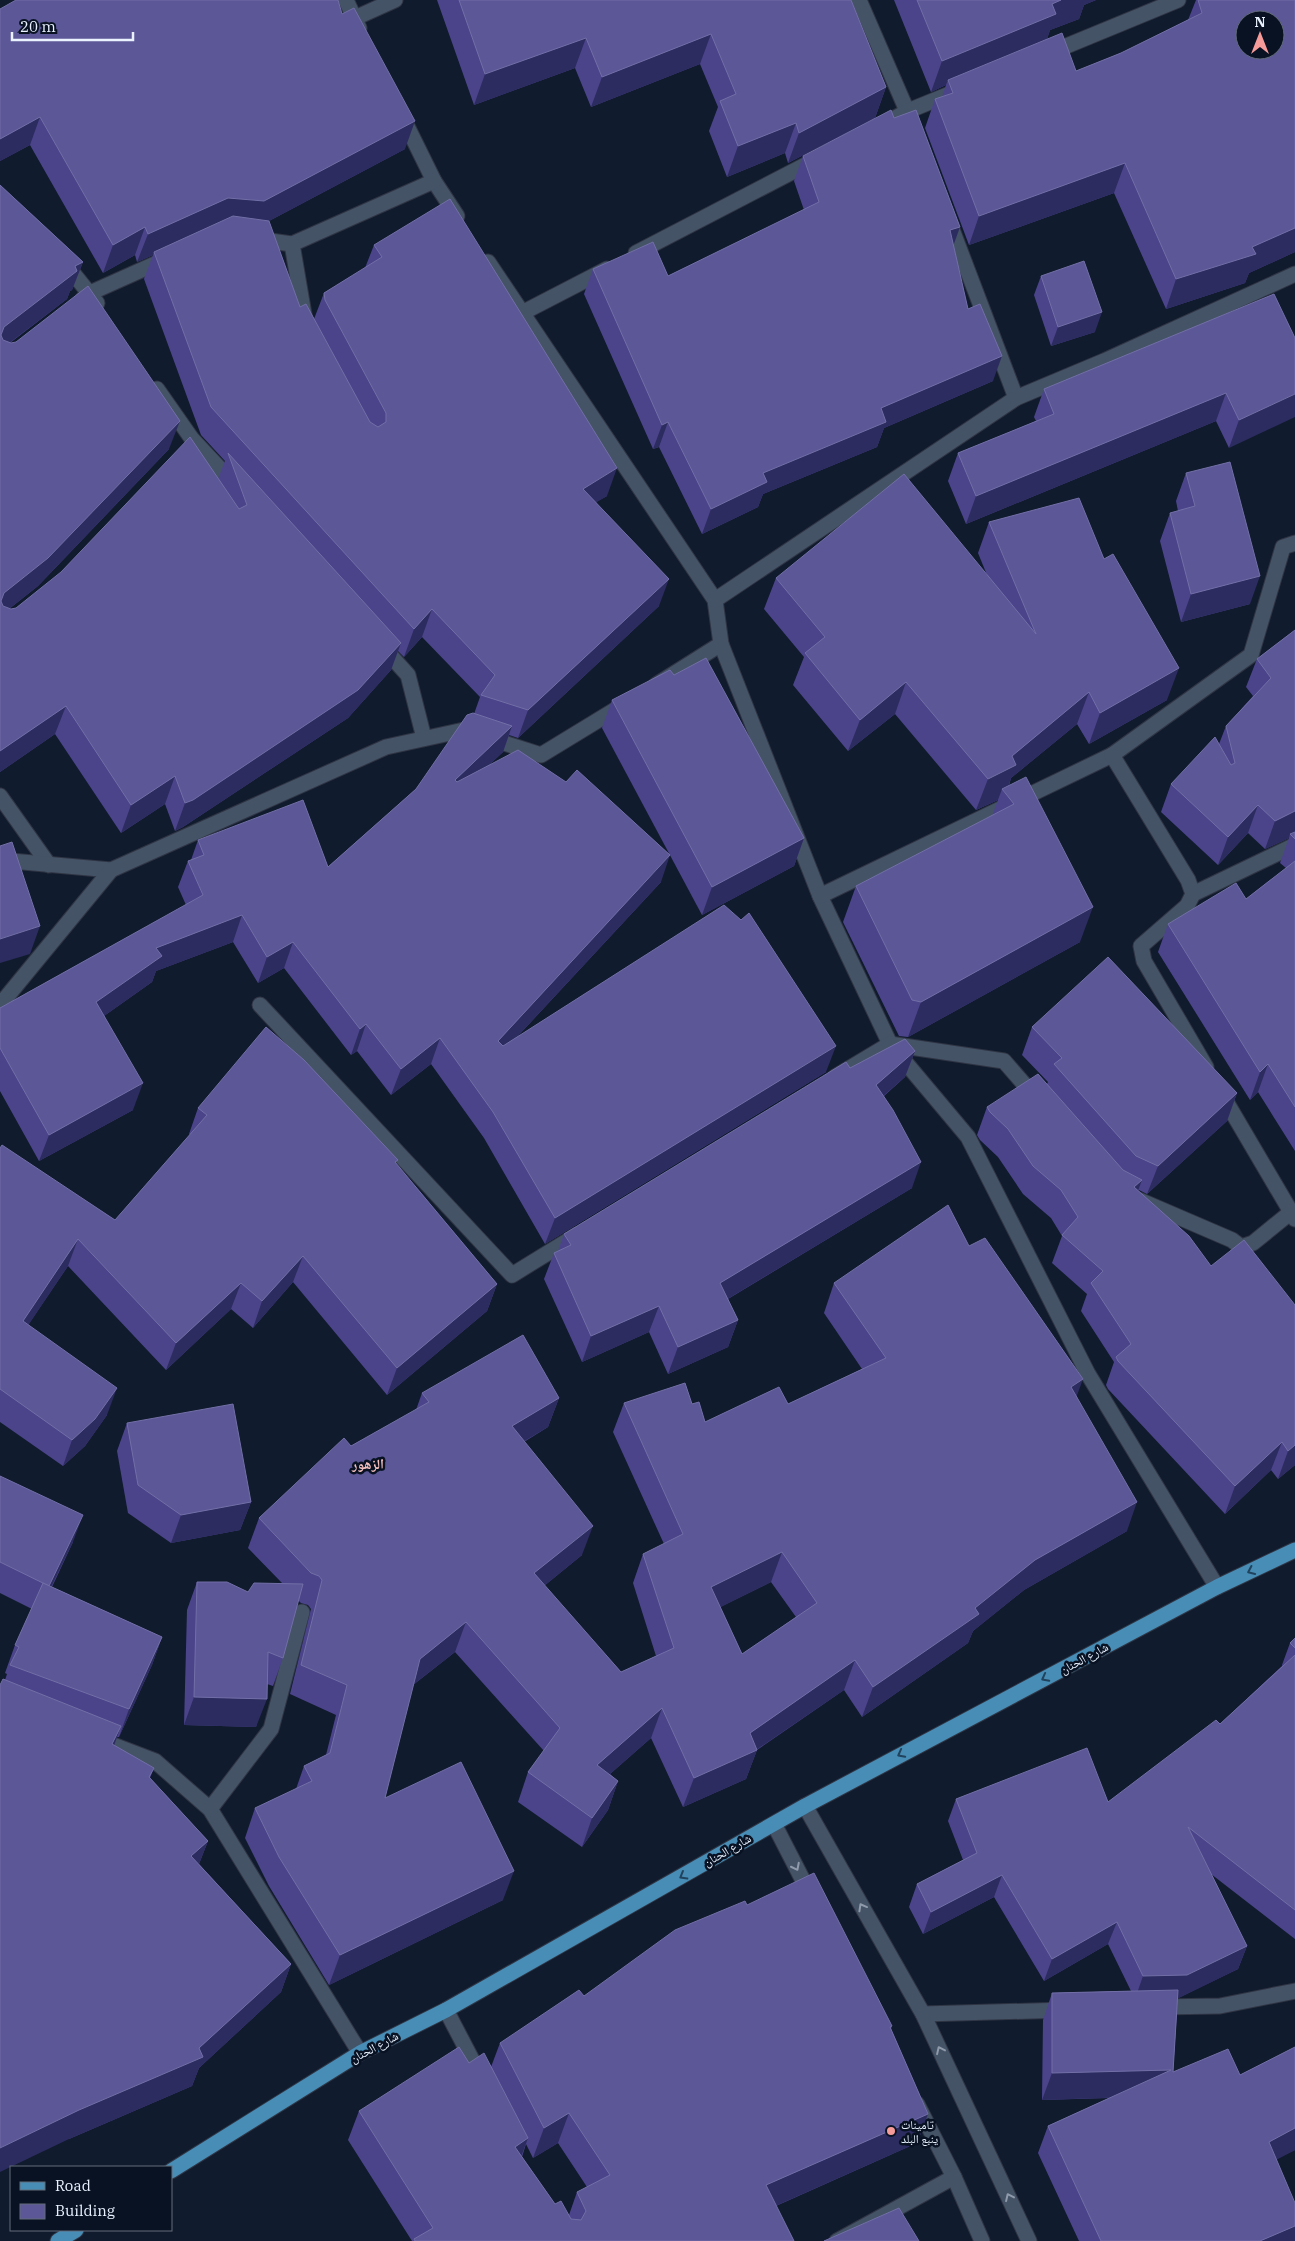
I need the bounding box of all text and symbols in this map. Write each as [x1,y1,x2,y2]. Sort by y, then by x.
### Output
scale bar [12,10,134,42]
north arrow [1235,10,1285,60]
text: N [1254,13,1266,31]
text: 20 m [20,17,56,36]
district label: الزهور [351,1455,384,1473]
one-way arrow [1247,1565,1256,1575]
street label: شارع الحنان [1057,1639,1111,1678]
one-way arrow [1041,1672,1050,1682]
one-way arrow [897,1748,906,1758]
street label: شارع الحنان [700,1830,754,1871]
one-way arrow [790,1862,800,1871]
one-way arrow [679,1869,688,1879]
one-way arrow [859,1903,869,1912]
street label: شارع الحنان [347,2028,401,2067]
one-way arrow [935,2046,946,2055]
place label: تامينات ينبع البلد [901,2117,938,2146]
marker: تامينات ينبع البلد [885,2125,897,2137]
legend [10,2166,172,2231]
text: Road [55,2176,91,2195]
one-way arrow [1004,2193,1015,2202]
text: Building [55,2201,115,2220]

